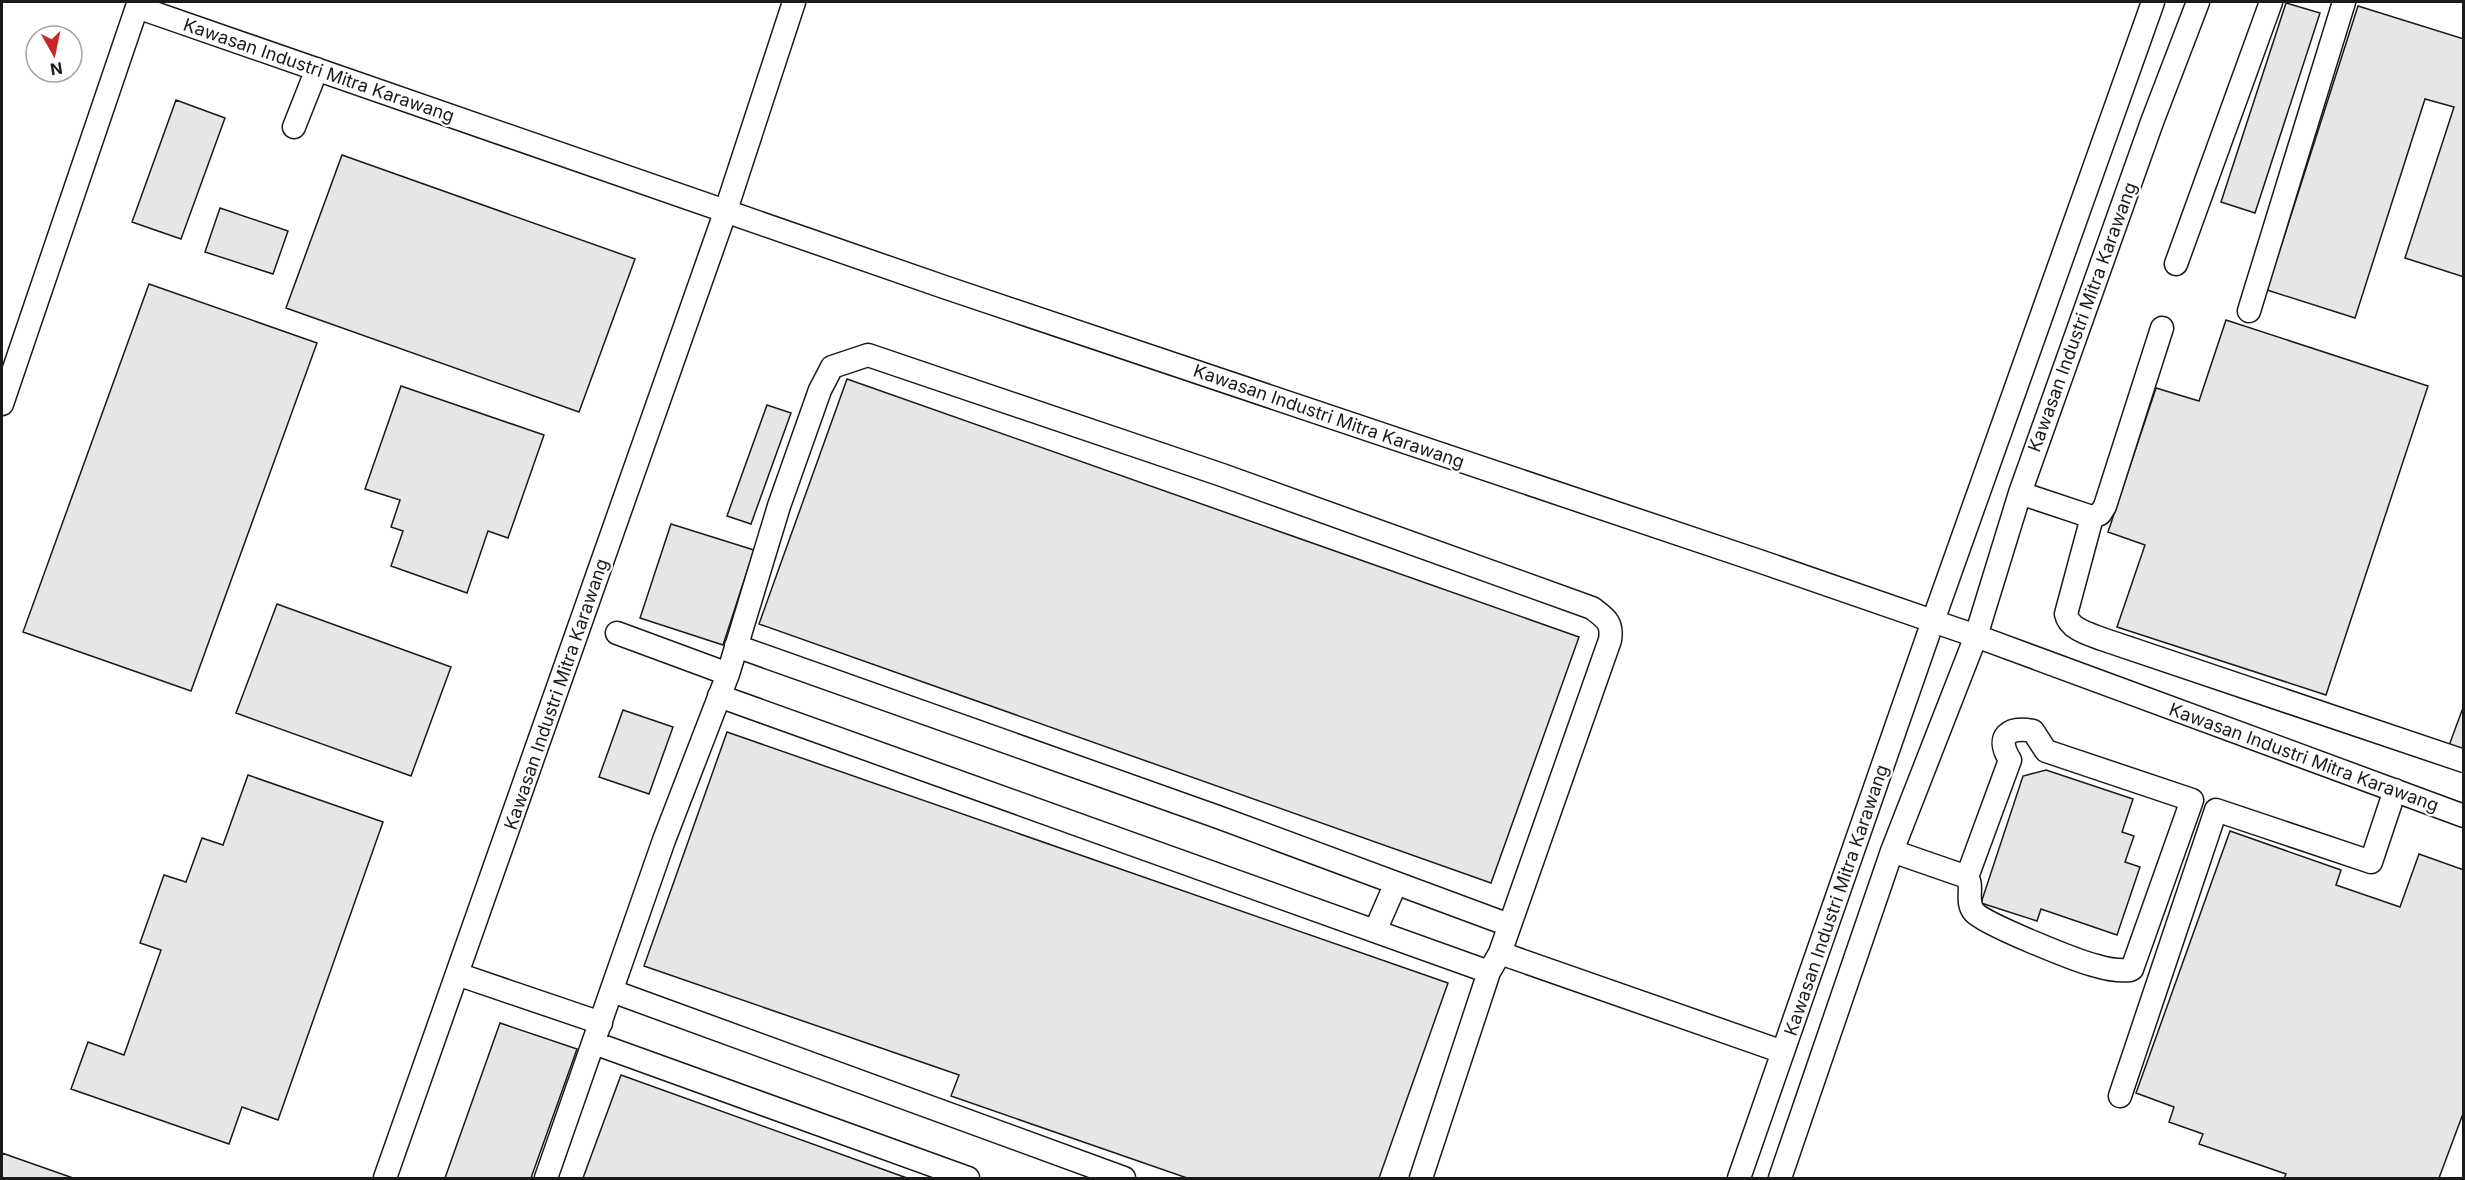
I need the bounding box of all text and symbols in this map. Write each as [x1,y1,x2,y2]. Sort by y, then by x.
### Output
street label: Kawasan Industri Mitra Karawang [181,14,457,126]
north arrow [24,24,84,84]
text: N [49,58,64,80]
street label: Kawasan Industri Mitra Karawang [2023,179,2141,455]
street label: Kawasan Industri Mitra Karawang [1191,360,1467,472]
street label: Kawasan Industri Mitra Karawang [500,556,612,832]
street label: Kawasan Industri Mitra Karawang [2166,698,2442,816]
street label: Kawasan Industri Mitra Karawang [1780,762,1892,1038]

